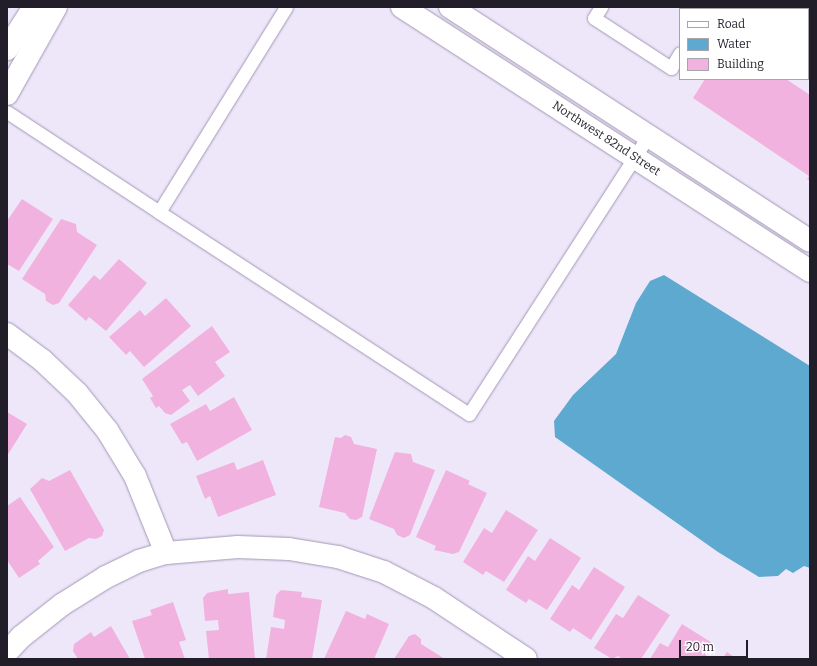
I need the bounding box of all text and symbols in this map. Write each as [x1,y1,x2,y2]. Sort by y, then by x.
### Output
legend [679,8,809,80]
text: Road [717,17,745,31]
text: Water [717,37,751,51]
text: Building [717,57,764,71]
street label: Northwest 82nd Street [549,99,663,179]
scale bar [681,632,750,658]
text: 20 m [686,640,714,654]

